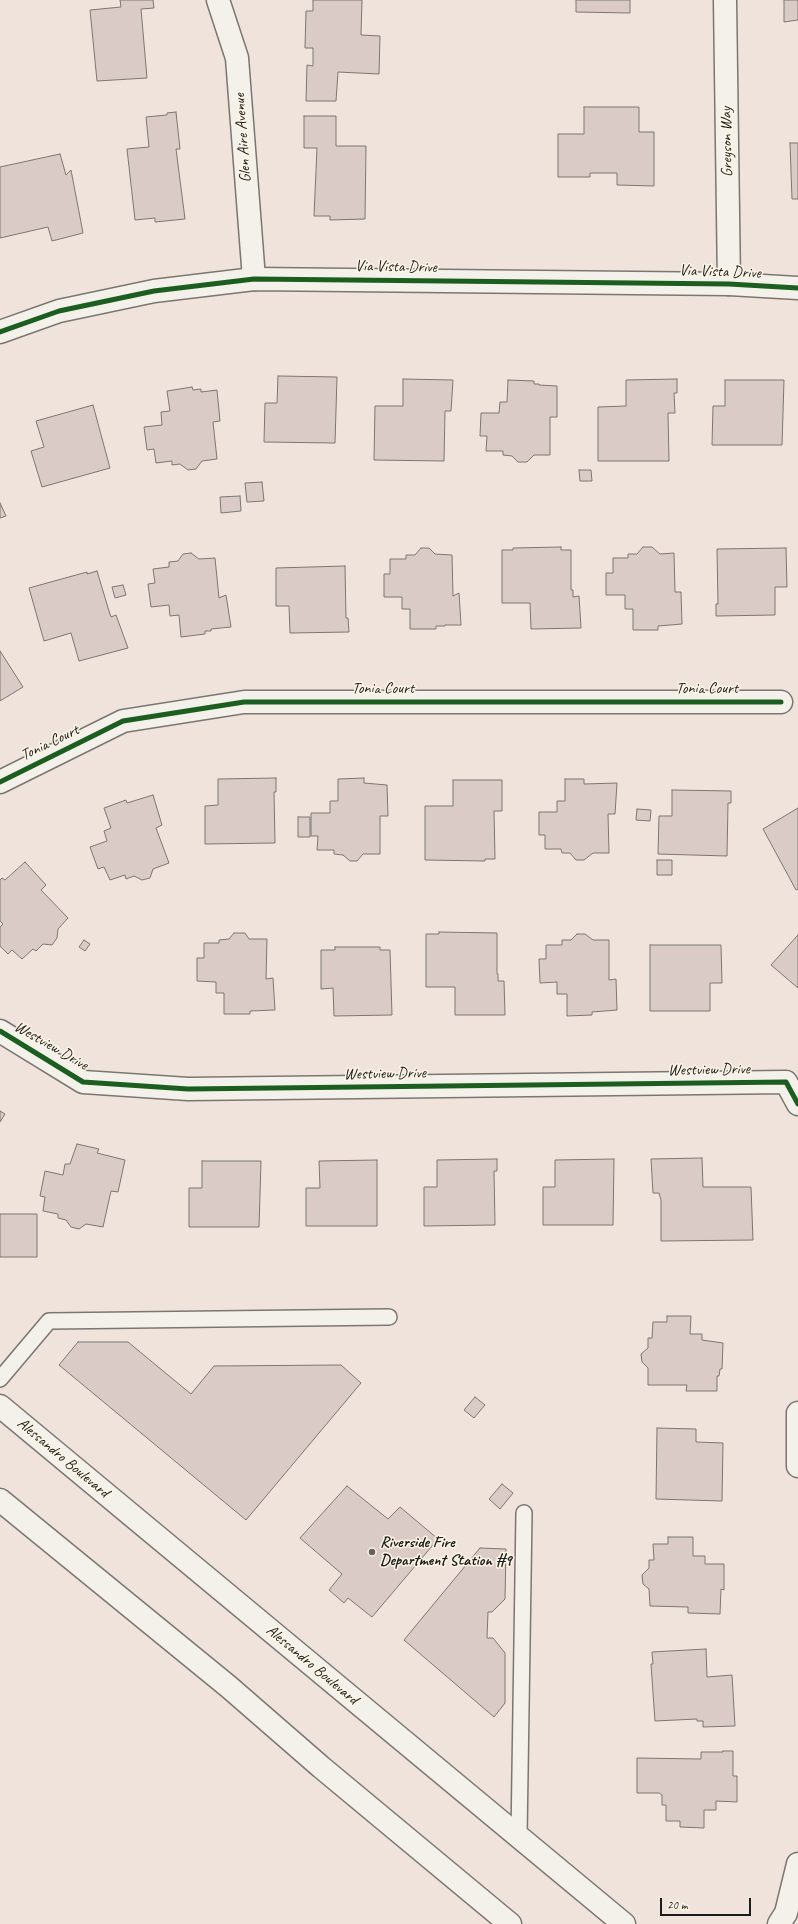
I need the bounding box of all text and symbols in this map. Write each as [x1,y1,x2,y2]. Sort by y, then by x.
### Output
street label: Glen Aire Avenue [230,93,256,183]
street label: Greyson Way [717,107,737,177]
street label: Via Vista Drive [355,257,437,277]
street label: Via Vista Drive [679,261,761,283]
street label: Tonia Court [352,679,414,699]
street label: Tonia Court [676,679,738,699]
street label: Tonia Court [18,721,82,765]
street label: Westview Drive [11,1017,91,1075]
street label: Westview Drive [668,1060,750,1080]
street label: Westview Drive [344,1064,426,1084]
street label: Alessandro Boulevard [13,1414,113,1502]
place label: Riverside Fire Department Station #9 [380,1533,512,1571]
marker: Riverside Fire Department Station #9 [367,1547,377,1557]
street label: Alessandro Boulevard [262,1621,362,1709]
scale bar [662,1890,753,1916]
text: 20 m [667,1897,687,1913]

